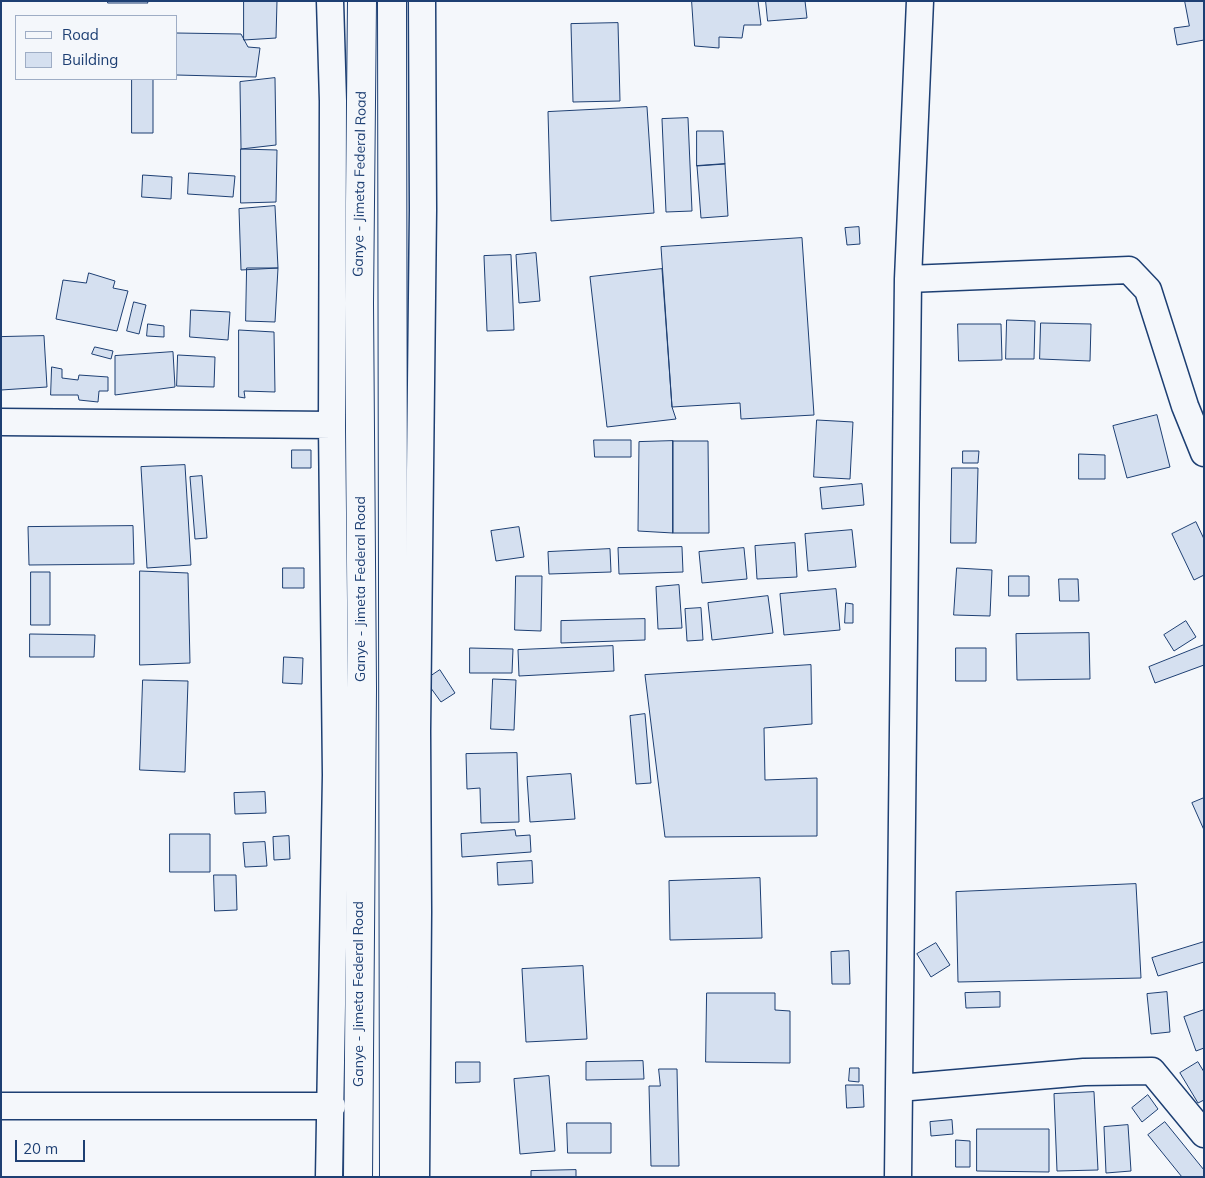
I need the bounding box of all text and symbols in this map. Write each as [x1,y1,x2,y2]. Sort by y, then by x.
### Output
legend [15,15,178,80]
text: Road [62,25,99,44]
text: Building [62,50,118,69]
street label: Ganye - Jimeta Federal Road [350,91,370,277]
street label: Ganye - Jimeta Federal Road [353,496,369,682]
street label: Ganye - Jimeta Federal Road [351,901,367,1087]
scale bar [18,1130,88,1162]
text: 20 m [23,1139,58,1158]

